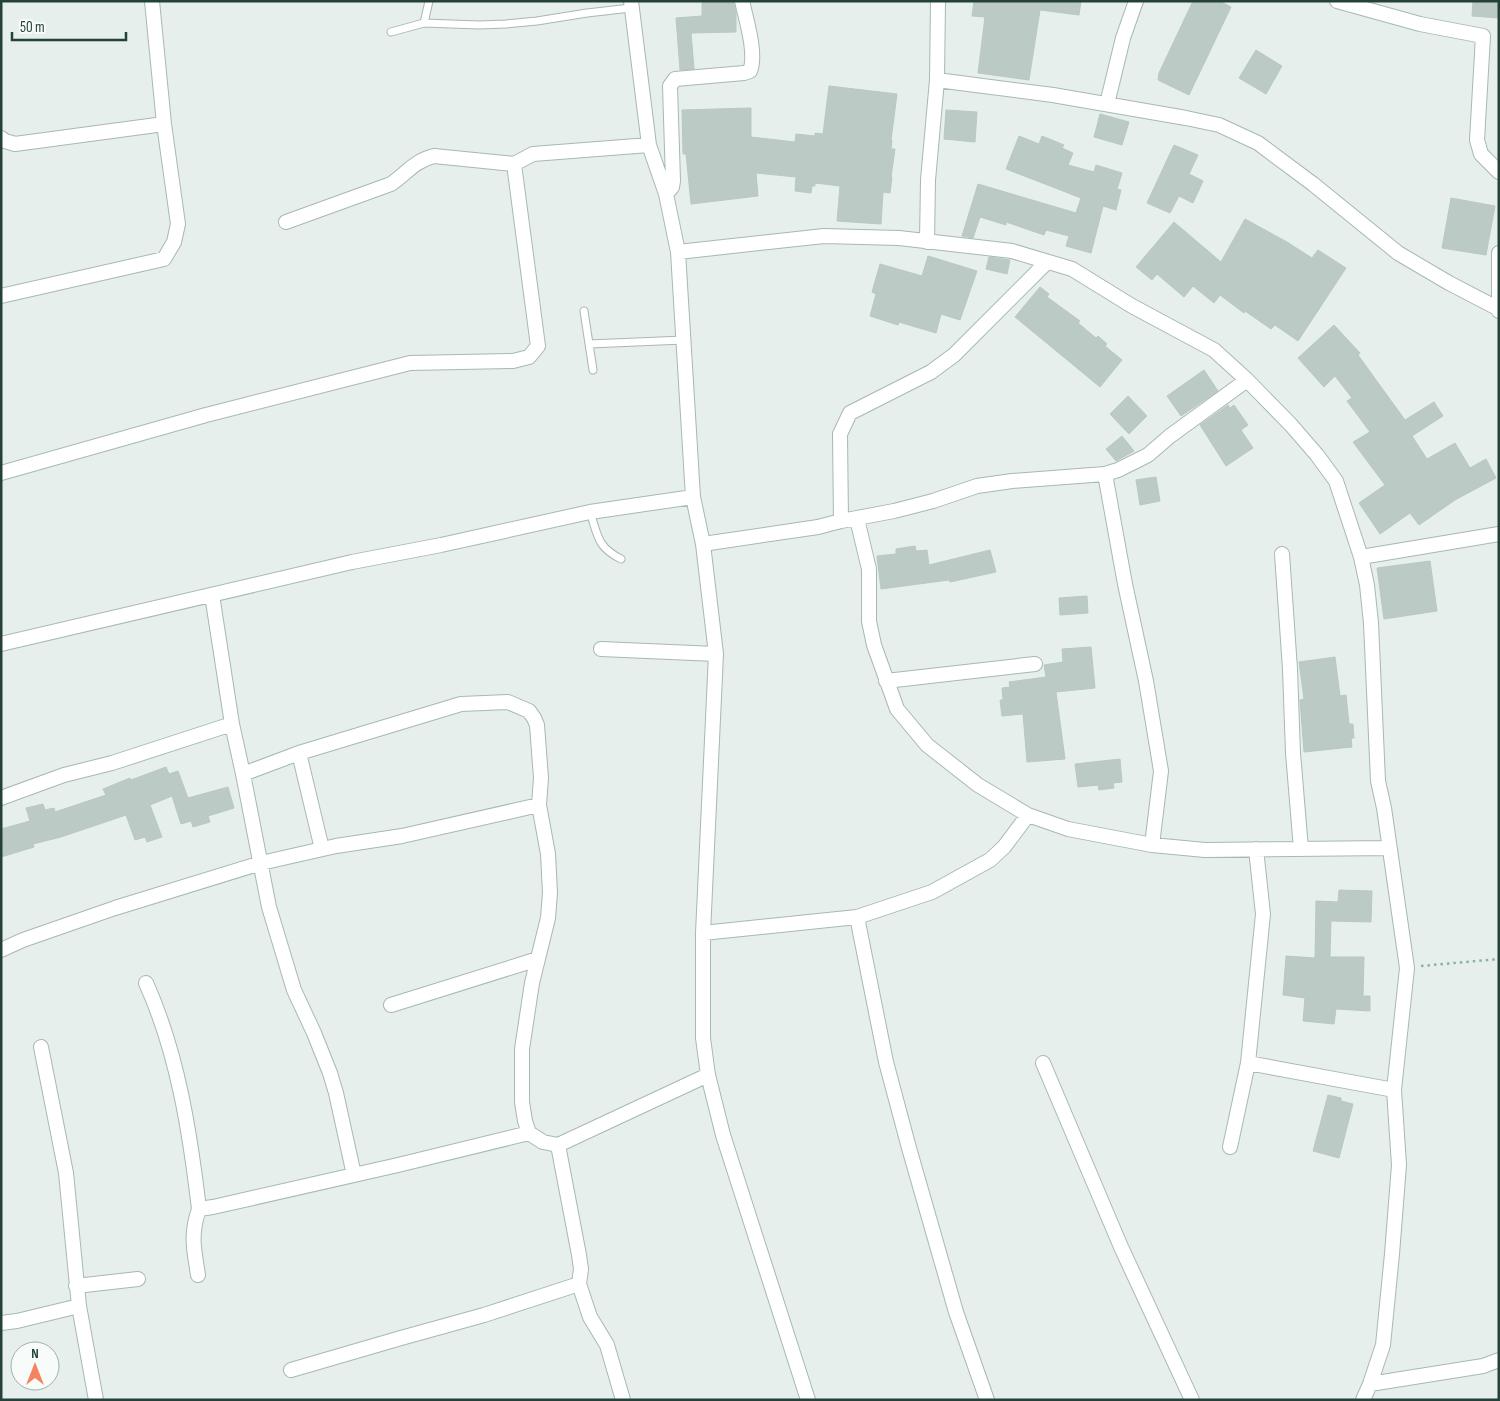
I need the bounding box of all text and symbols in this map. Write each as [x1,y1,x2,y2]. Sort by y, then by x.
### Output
scale bar [12,10,126,42]
text: 50 m [20,18,45,37]
north arrow [10,1341,60,1391]
text: N [31,1345,39,1362]

